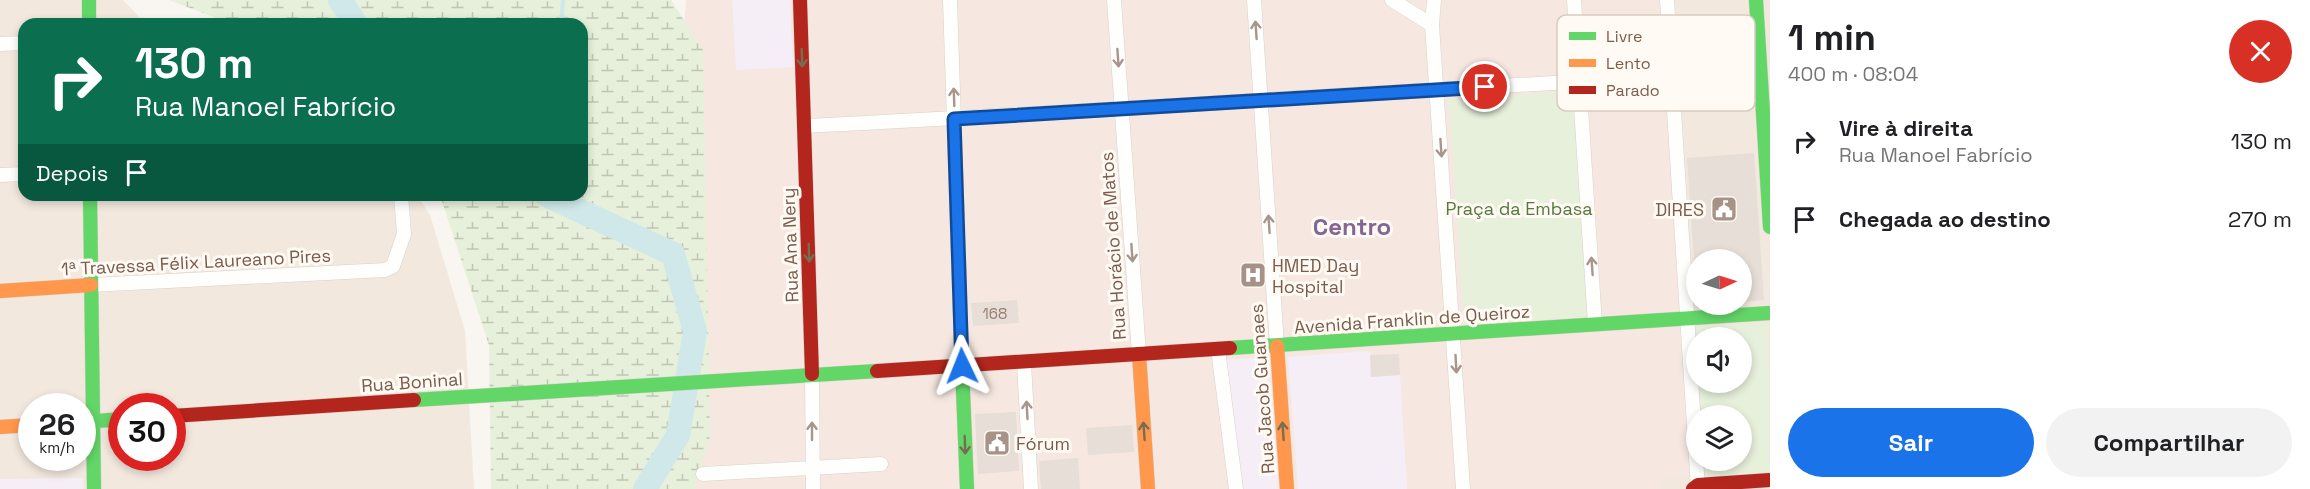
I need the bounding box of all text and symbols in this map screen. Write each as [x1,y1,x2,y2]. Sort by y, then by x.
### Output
legend [1557,15,1755,111]
text: 1 min [1788,15,1876,61]
one-way arrow [1251,20,1262,40]
button: close [2229,20,2292,83]
text: Livre [1606,26,1643,47]
text: 130 m [135,37,253,90]
icon: right [36,42,114,120]
one-way arrow [797,48,808,68]
one-way arrow [1113,48,1124,68]
text: Lento [1606,53,1651,74]
pin [1459,61,1510,112]
text: 400 m · 08:04 [1788,61,1918,87]
icon: arrive [1468,70,1501,103]
text: Parado [1606,80,1660,101]
one-way arrow [948,88,959,108]
text: Rua Manoel Fabrício [135,89,396,124]
text: Vire à direita [1839,114,1973,142]
icon: right [1788,125,1821,158]
text: 130 m [2231,127,2292,155]
one-way arrow [1436,138,1447,158]
text: Rua Manoel Fabrício [1839,142,2033,168]
street label: Rua Horácio de Matos [1095,151,1131,341]
icon: arrive [120,156,153,189]
text: Depois [36,159,108,187]
street label: Rua Ana Nery [777,187,803,303]
public building icon: DIRES [1709,194,1739,224]
park label: Praça da Embasa [1446,197,1592,220]
place label: DIRES [1655,198,1704,221]
icon: arrive [1788,203,1821,236]
text: Chegada ao destino [1839,205,2051,233]
text: 270 m [2228,205,2292,233]
district label: Centro [1313,211,1391,242]
one-way arrow [1264,215,1275,235]
one-way arrow [1126,242,1137,262]
street label: 1ª Travessa Félix Laureano Pires [61,243,331,281]
one-way arrow [803,243,814,263]
north arrow [1686,249,1752,315]
map controls [1686,249,1752,471]
place label: HMED Day Hospital [1272,254,1359,298]
one-way arrow [1586,256,1597,276]
hospital icon: HMED Day Hospital [1238,260,1268,290]
street label: Avenida Franklin de Queiroz [1293,299,1531,339]
street label: Rua Jacob Guanaes [1245,303,1279,475]
house number: 168 [983,304,1007,323]
button: sound [1686,327,1752,393]
position arrow [930,334,994,398]
one-way arrow [1451,353,1462,373]
street label: Rua Boninal [361,367,463,397]
speed limit sign: 30 [108,393,186,471]
one-way arrow [1021,400,1032,420]
text: 26 [39,405,75,444]
button: layers [1686,405,1752,471]
button: Sair [1788,408,2034,477]
button: Compartilhar [2046,408,2292,477]
one-way arrow [1138,421,1149,441]
one-way arrow [1277,421,1288,441]
one-way arrow [806,422,818,442]
public building icon: Fórum [982,428,1012,458]
place label: Fórum [1016,432,1070,455]
one-way arrow [959,435,971,455]
text: km/h [39,438,75,457]

